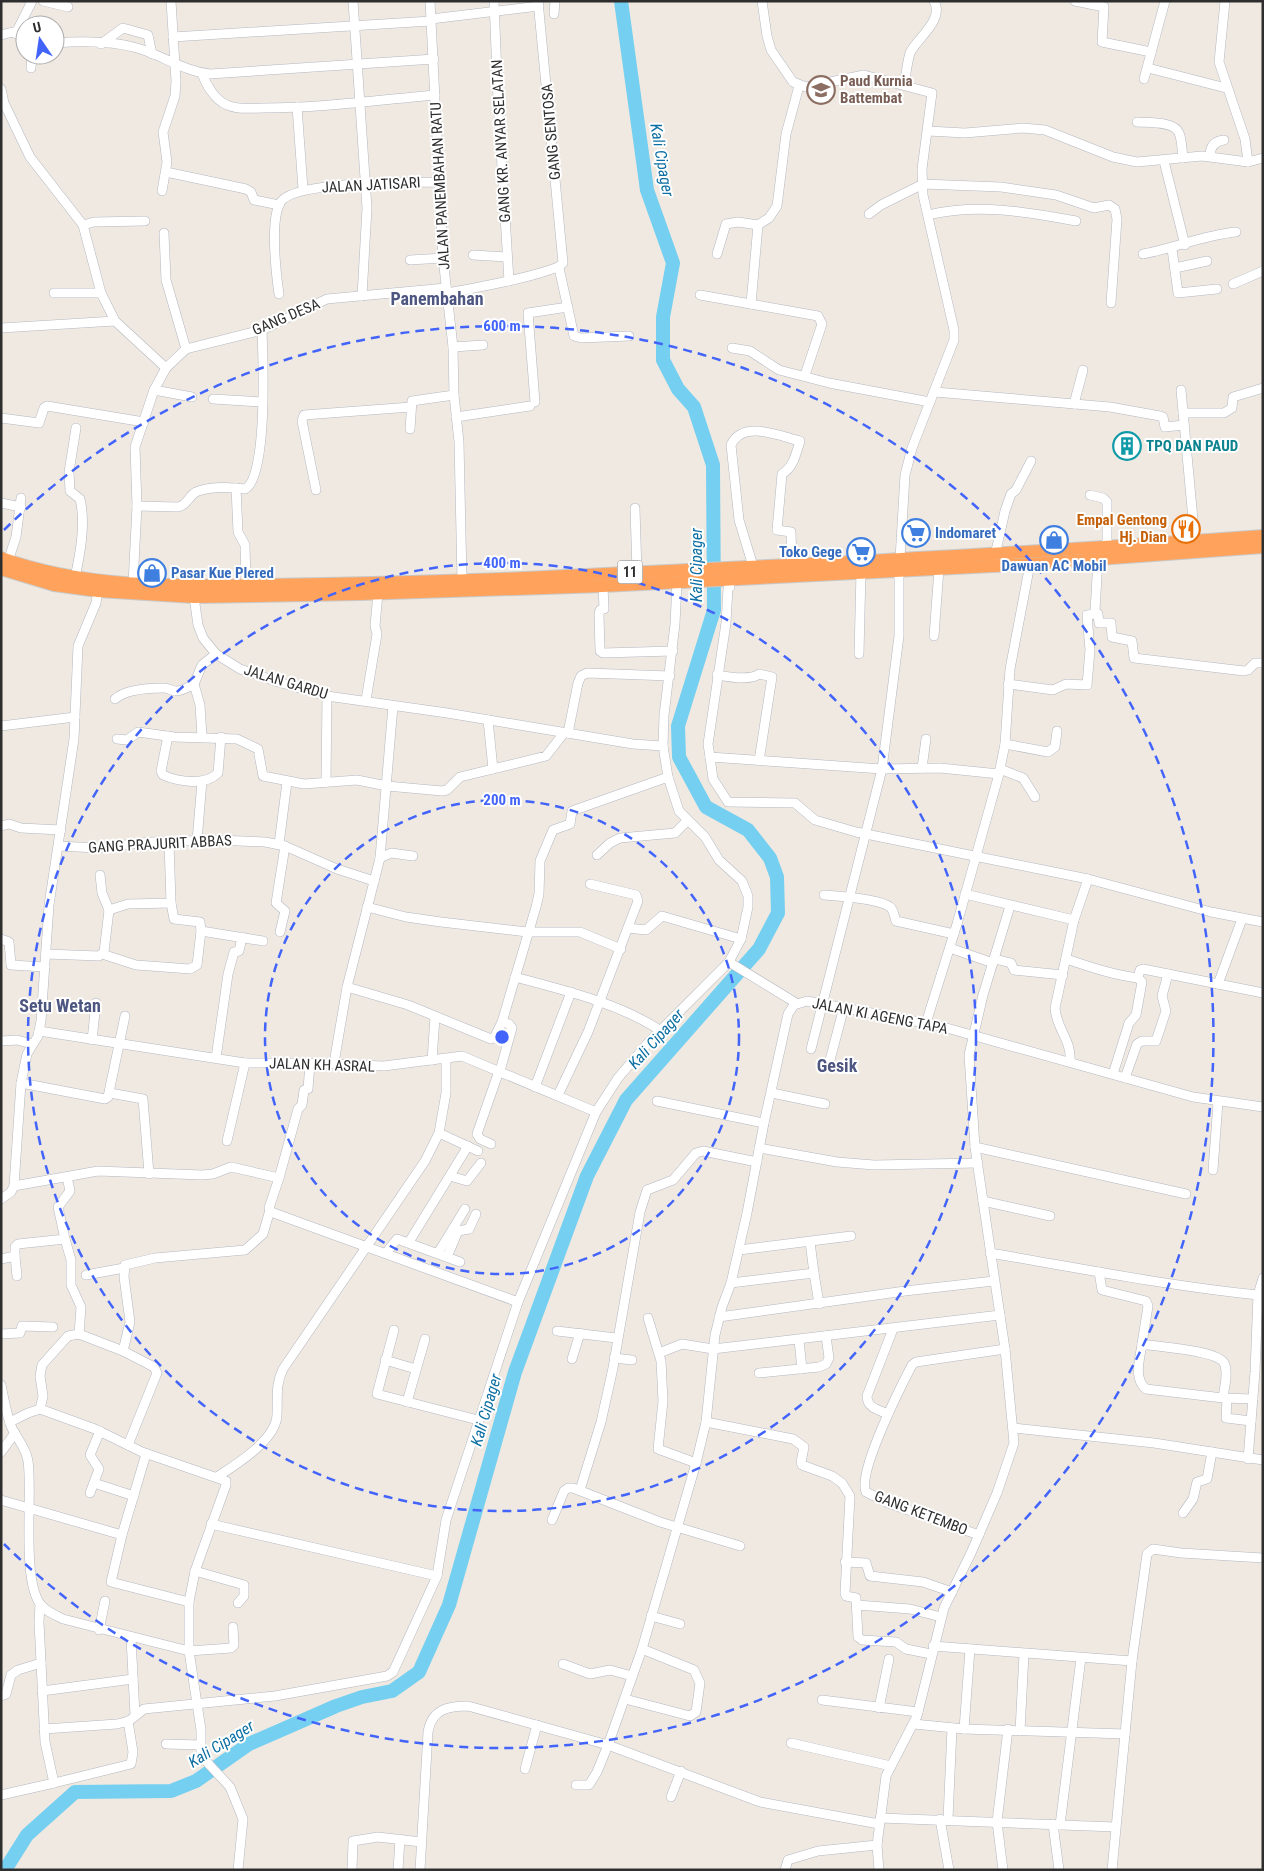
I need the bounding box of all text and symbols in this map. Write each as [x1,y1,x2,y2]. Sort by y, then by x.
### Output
north arrow [15,15,65,65]
text: U [31,19,43,36]
street label: GANG KR. ANYAR SELATAN [488,59,514,223]
place label: Paud Kurnia Battembat [840,72,912,107]
school or university icon: Paud Kurnia Battembat [806,75,836,105]
street label: GANG SENTOSA [538,83,564,181]
street label: JALAN PANEMBAHAN RATU [427,102,453,270]
water label: Kali Cipager [646,122,678,199]
street label: JALAN JATISARI [321,173,421,197]
district label: Panembahan [390,288,484,309]
street label: GANG DESA [250,295,323,339]
text: 600 m [483,317,521,335]
building icon: TPQ DAN PAUD [1112,431,1142,461]
place label: TPQ DAN PAUD [1146,437,1238,455]
place label: Empal Gentong Hj. Dian [1077,511,1167,546]
restaurant icon: Empal Gentong Hj. Dian [1171,514,1201,544]
supermarket icon: Indomaret [901,518,931,548]
place label: Indomaret [935,524,997,542]
shop icon: Dawuan AC Mobil [1039,525,1069,555]
water label: Kali Cipager [687,527,706,602]
supermarket icon: Toko Gege [846,537,876,567]
place label: Toko Gege [779,543,842,561]
text: 400 m [483,554,521,572]
place label: Dawuan AC Mobil [1002,557,1106,575]
shop icon: Pasar Kue Plered [137,558,167,588]
road number: 11 [618,560,642,584]
place label: Pasar Kue Plered [171,564,274,582]
street label: JALAN GARDU [242,661,330,703]
text: 200 m [483,791,521,809]
street label: GANG PRAJURIT ABBAS [88,831,232,857]
street label: JALAN KI AGENG TAPA [811,994,950,1038]
district label: Setu Wetan [19,995,101,1016]
water label: Kali Cipager [624,1004,689,1073]
centre of rings [493,1028,511,1046]
street label: JALAN KH ASRAL [269,1054,375,1076]
district label: Gesik [817,1055,858,1076]
water label: Kali Cipager [467,1371,506,1448]
street label: GANG KETEMBO [872,1487,970,1539]
water label: Kali Cipager [185,1716,258,1772]

